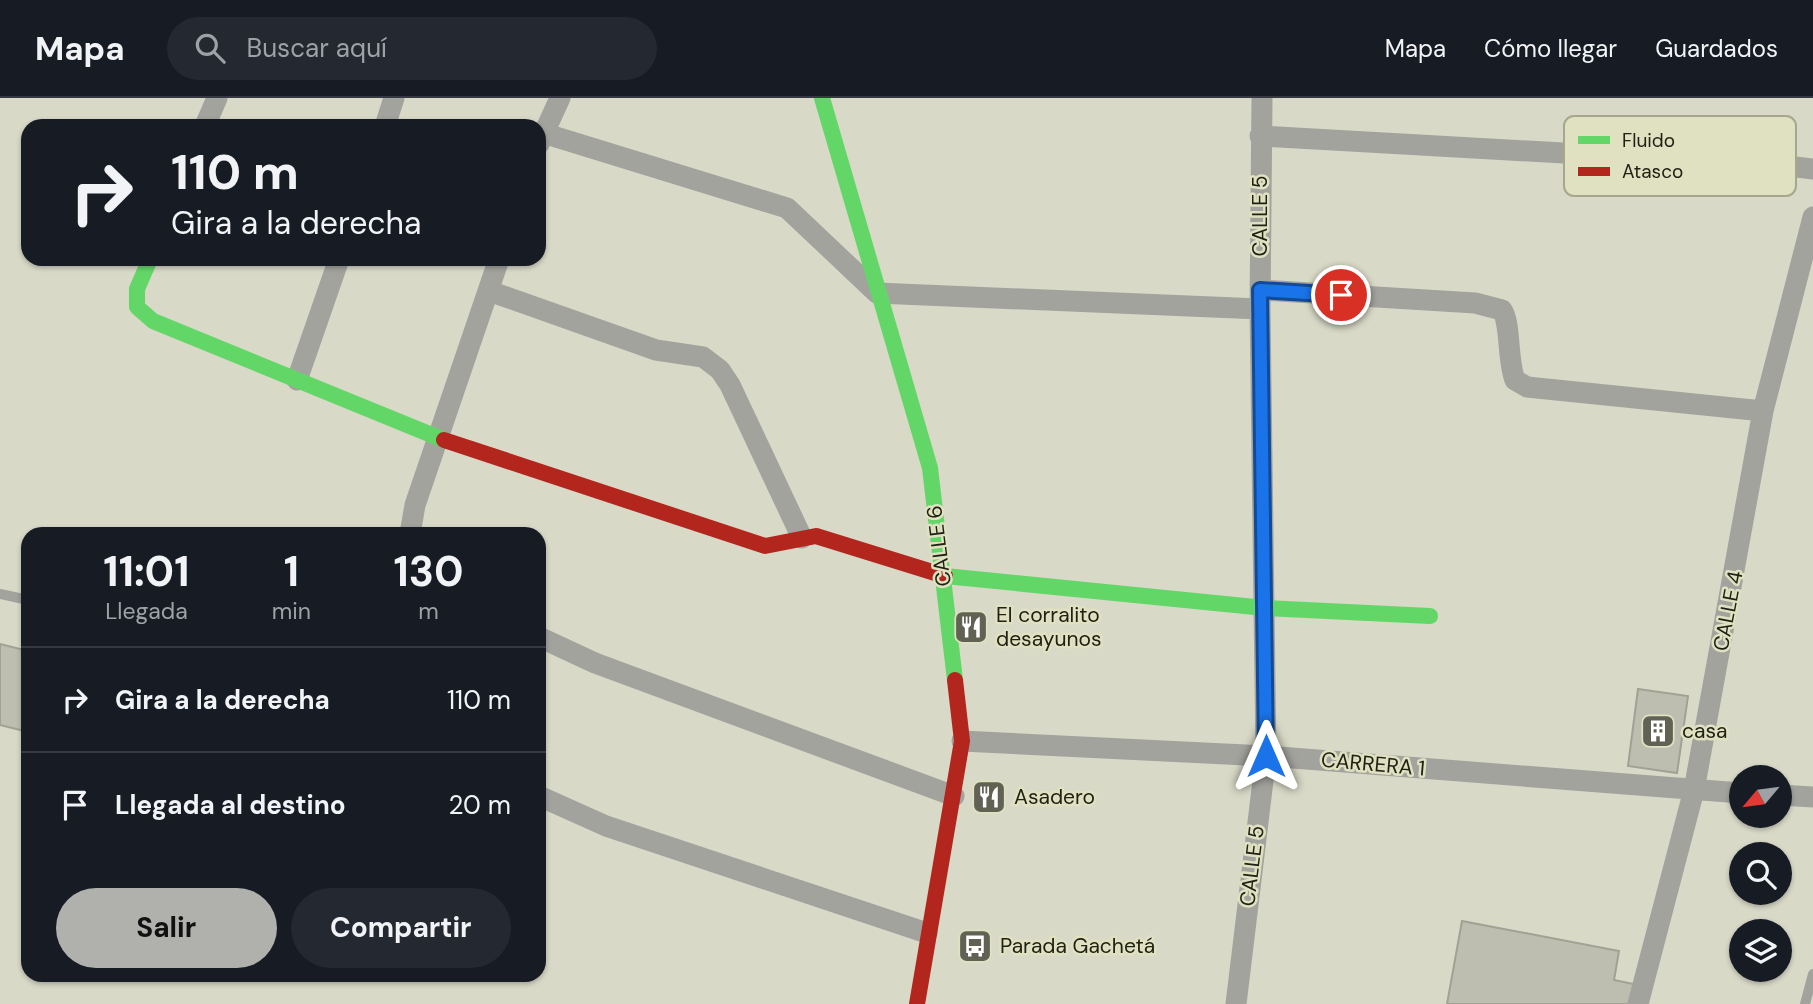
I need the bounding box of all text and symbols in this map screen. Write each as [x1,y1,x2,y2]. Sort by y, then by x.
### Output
search box [167,17,657,80]
text: Mapa [35,27,125,70]
icon: search [191,29,229,67]
text: Buscar aquí [247,31,387,65]
text: Mapa [1385,33,1446,64]
text: Cómo llegar [1484,33,1617,64]
text: Guardados [1655,33,1778,64]
legend [1564,116,1796,196]
text: Fluido [1622,128,1675,153]
text: 110 m [171,140,299,204]
icon: right [56,147,147,238]
text: Atasco [1622,159,1683,184]
street label: CALLE 5 [1246,175,1274,257]
text: Gira a la derecha [171,202,421,244]
pin [1311,265,1371,325]
icon: arrive [1322,276,1360,314]
street label: CALLE 6 [920,504,958,588]
text: 11:01 [103,544,189,599]
text: 1 [284,544,299,599]
text: 130 [393,544,464,599]
street label: CALLE 4 [1707,568,1750,653]
text: Llegada [105,596,188,626]
text: min [272,596,311,626]
text: m [418,596,439,626]
place label: El corralito desayunos [996,601,1102,653]
restaurant icon: El corralito desayunos [952,608,990,646]
icon: right [56,681,94,719]
text: Gira a la derecha [115,683,330,717]
text: 110 m [447,683,511,717]
building icon: casa [1639,712,1677,750]
place label: casa [1682,717,1727,745]
position arrow [1229,719,1303,793]
street label: CARRERA 1 [1320,746,1426,782]
north arrow [1729,765,1792,828]
map controls [1729,765,1792,982]
restaurant icon: Asadero [970,778,1008,816]
place label: Asadero [1014,783,1095,811]
icon: arrive [56,786,94,824]
text: Llegada al destino [115,788,346,822]
text: 20 m [448,788,511,822]
street label: CALLE 5 [1233,824,1271,908]
button: search [1729,842,1792,905]
button: Salir [56,888,277,968]
button: Compartir [291,888,511,968]
button: layers [1729,919,1792,982]
bus stop icon: Parada Gachetá [956,927,994,965]
place label: Parada Gachetá [1000,932,1155,960]

